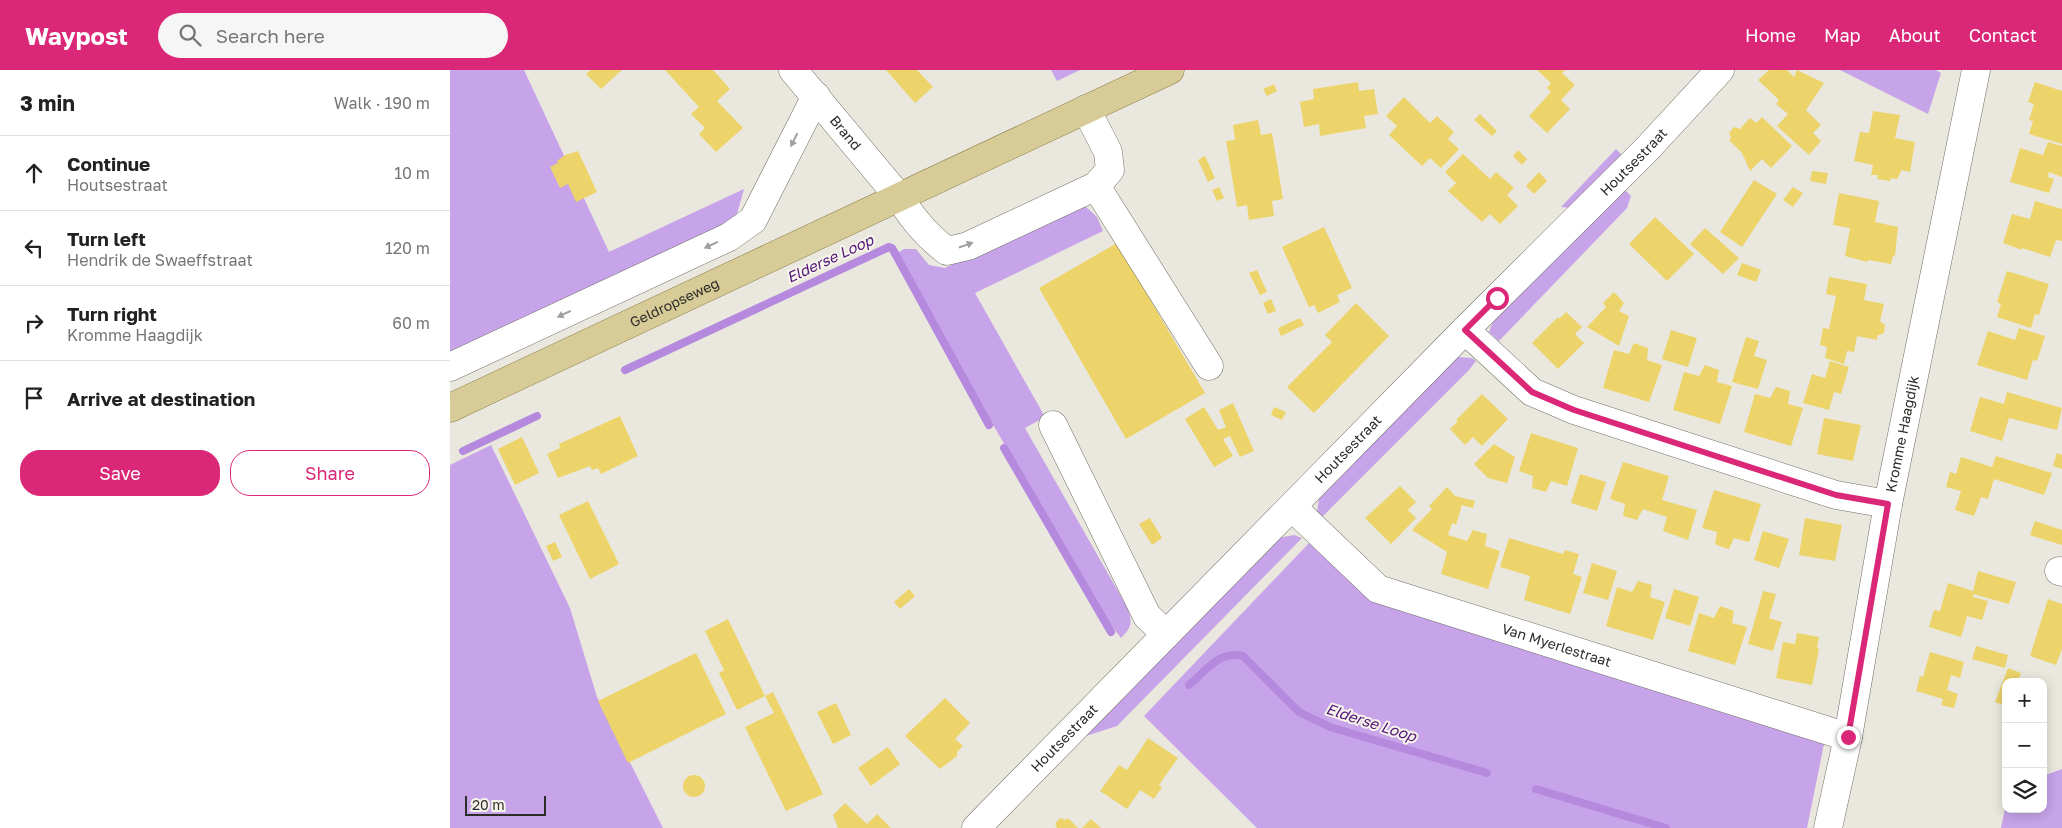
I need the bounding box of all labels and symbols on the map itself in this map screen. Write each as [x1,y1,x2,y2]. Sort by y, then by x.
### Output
street label: Brand [827,112,865,153]
street label: Houtsestraat [1596,124,1670,199]
one-way arrow [790,133,798,147]
water label: Elderse Loop [783,229,877,286]
one-way arrow [959,241,974,248]
one-way arrow [704,242,718,250]
street label: Geldropseweg [627,274,722,330]
route start [1486,287,1509,310]
one-way arrow [557,310,571,318]
street label: Kromme Haagdijk [1882,374,1922,494]
street label: Houtsestraat [1311,411,1385,486]
street label: Van Myerlestraat [1500,620,1614,670]
water label: Elderse Loop [1324,699,1420,746]
street label: Houtsestraat [1027,700,1101,775]
route end [1837,726,1860,749]
scale bar [465,793,546,816]

